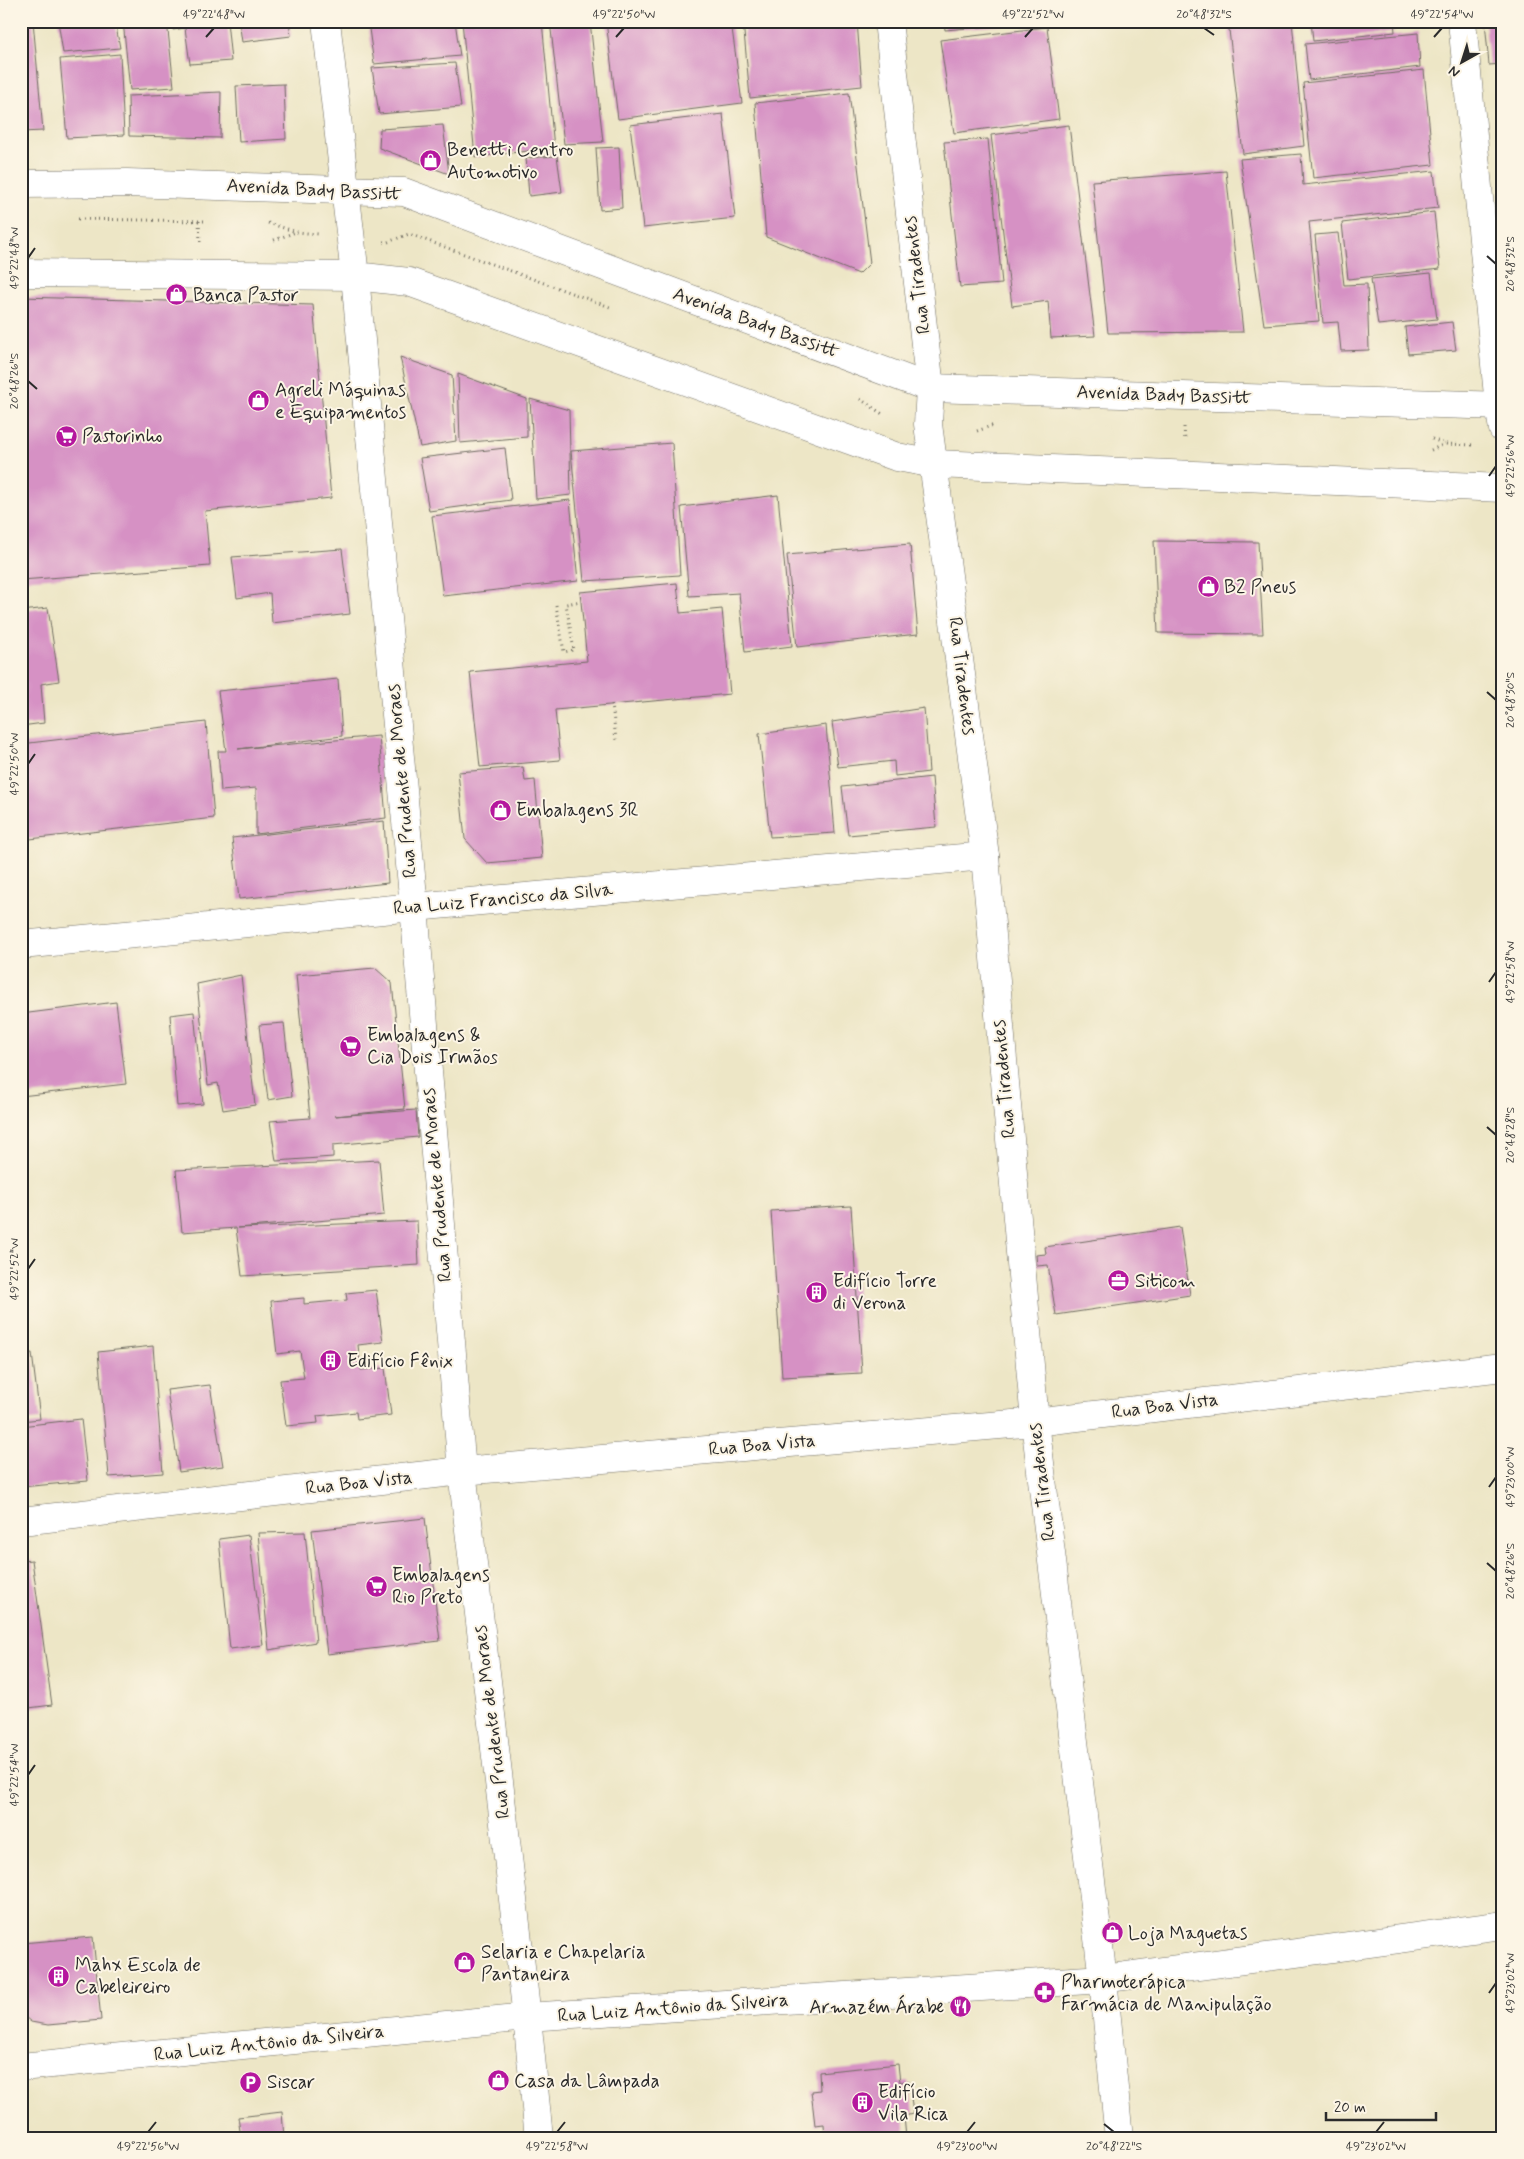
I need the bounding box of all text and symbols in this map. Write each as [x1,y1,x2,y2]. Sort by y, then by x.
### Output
text: 49°22'48"W [183,7,245,23]
text: 49°22'50"W [593,7,655,23]
text: 49°22'52"W [1002,7,1064,23]
text: 20°48'32"S [1176,7,1232,23]
text: 49°22'54"W [1411,7,1473,23]
north arrow [1436,38,1486,88]
text: N [1445,61,1464,81]
place label: Benetti Centro Automotivo [447,138,573,185]
shop icon: Benetti Centro Automotivo [419,149,443,173]
street label: Avenida Bady Bassitt [226,173,403,207]
street label: Rua Tiradentes [897,215,937,335]
text: 49°22'48"W [7,227,23,289]
text: 20°48'32"S [1503,236,1519,292]
street label: Avenida Bady Bassitt [669,281,843,365]
shop icon: Banca Pastor [165,283,189,307]
place label: Banca Pastor [193,283,299,308]
text: 20°48'26"S [7,352,23,409]
place label: Agreli Máquinas e Equipamentos [275,378,406,425]
street label: Avenida Bady Bassitt [1076,379,1253,411]
shop icon: Agreli Máquinas e Equipamentos [247,389,271,413]
supermarket icon: Pastorinho [54,424,78,448]
place label: Pastorinho [82,424,163,449]
text: 49°22'56"W [1503,435,1519,497]
shop icon: B2 Pneus [1196,575,1220,599]
place label: B2 Pneus [1224,575,1296,600]
street label: Rua Tiradentes [942,616,982,736]
text: 20°48'30"S [1503,672,1519,728]
street label: Rua Prudente de Moraes [381,683,423,879]
text: 49°22'50"W [7,733,23,795]
shop icon: Embalagens 3R [488,798,512,822]
place label: Embalagens 3R [516,798,639,824]
street label: Rua Luiz Francisco da Silva [392,877,614,921]
text: 49°22'58"W [1503,941,1519,1003]
street label: Rua Tiradentes [986,1019,1022,1139]
place label: Embalagens & Cia Dois Irmãos [367,1023,499,1070]
supermarket icon: Embalagens & Cia Dois Irmãos [339,1034,363,1058]
street label: Rua Prudente de Moraes [416,1087,458,1283]
text: 20°48'28"S [1503,1106,1519,1163]
text: 49°22'52"W [7,1238,23,1300]
place label: Edifício Torre di Verona [833,1269,937,1316]
office icon: Siticom [1107,1269,1131,1293]
place label: Siticom [1135,1269,1196,1294]
building icon: Edifício Torre di Verona [805,1280,829,1304]
building icon: Edifício Fênix [319,1349,343,1373]
place label: Edifício Fênix [347,1349,453,1374]
street label: Rua Boa Vista [1110,1387,1220,1425]
street label: Rua Tiradentes [1022,1422,1062,1542]
street label: Rua Boa Vista [707,1428,817,1462]
text: 49°23'00"W [1503,1447,1519,1507]
street label: Rua Boa Vista [304,1465,414,1501]
text: 20°48'26"S [1503,1542,1519,1599]
place label: Embalagens Rio Preto [392,1563,490,1610]
supermarket icon: Embalagens Rio Preto [364,1574,388,1598]
street label: Rua Prudente de Moraes [468,1624,516,1820]
text: 49°22'54"W [7,1744,23,1806]
shop icon: Loja Maguetas [1100,1921,1124,1945]
place label: Loja Maguetas [1128,1921,1247,1947]
place label: Selaria e Chapelaria Pantaneira [481,1940,646,1987]
shop icon: Selaria e Chapelaria Pantaneira [453,1951,477,1975]
place label: Mahx Escola de Cabeleireiro [75,1953,201,2000]
text: 49°23'02"W [1503,1953,1519,2013]
building icon: Mahx Escola de Cabeleireiro [47,1964,71,1988]
place label: Pharmoterápica Farmácia de Manipulação [1061,1970,1272,2017]
pharmacy icon: Pharmoterápica Farmácia de Manipulação [1033,1981,1057,2005]
street label: Rua Luiz Antônio da Silveira [557,1987,789,2029]
place label: Armazém Árabe [809,1994,944,2020]
restaurant icon: Armazém Árabe [948,1995,972,2019]
street label: Rua Luiz Antônio da Silveira [153,2018,385,2068]
shop icon: Casa da Lâmpada [486,2069,510,2093]
place label: Casa da Lâmpada [514,2069,660,2094]
parking icon: Siscar [239,2070,263,2094]
place label: Siscar [267,2070,315,2095]
place label: Edifício Vila Rica [878,2080,949,2127]
scale bar [1326,2089,1436,2121]
building icon: Edifício Vila Rica [850,2091,874,2115]
text: 20 m [1334,2098,1366,2118]
text: 49°22'56"W [117,2139,179,2155]
text: 49°22'58"W [526,2139,588,2155]
text: 49°23'00"W [937,2139,997,2155]
text: 20°48'22"S [1086,2139,1142,2155]
text: 49°23'02"W [1346,2139,1406,2155]

